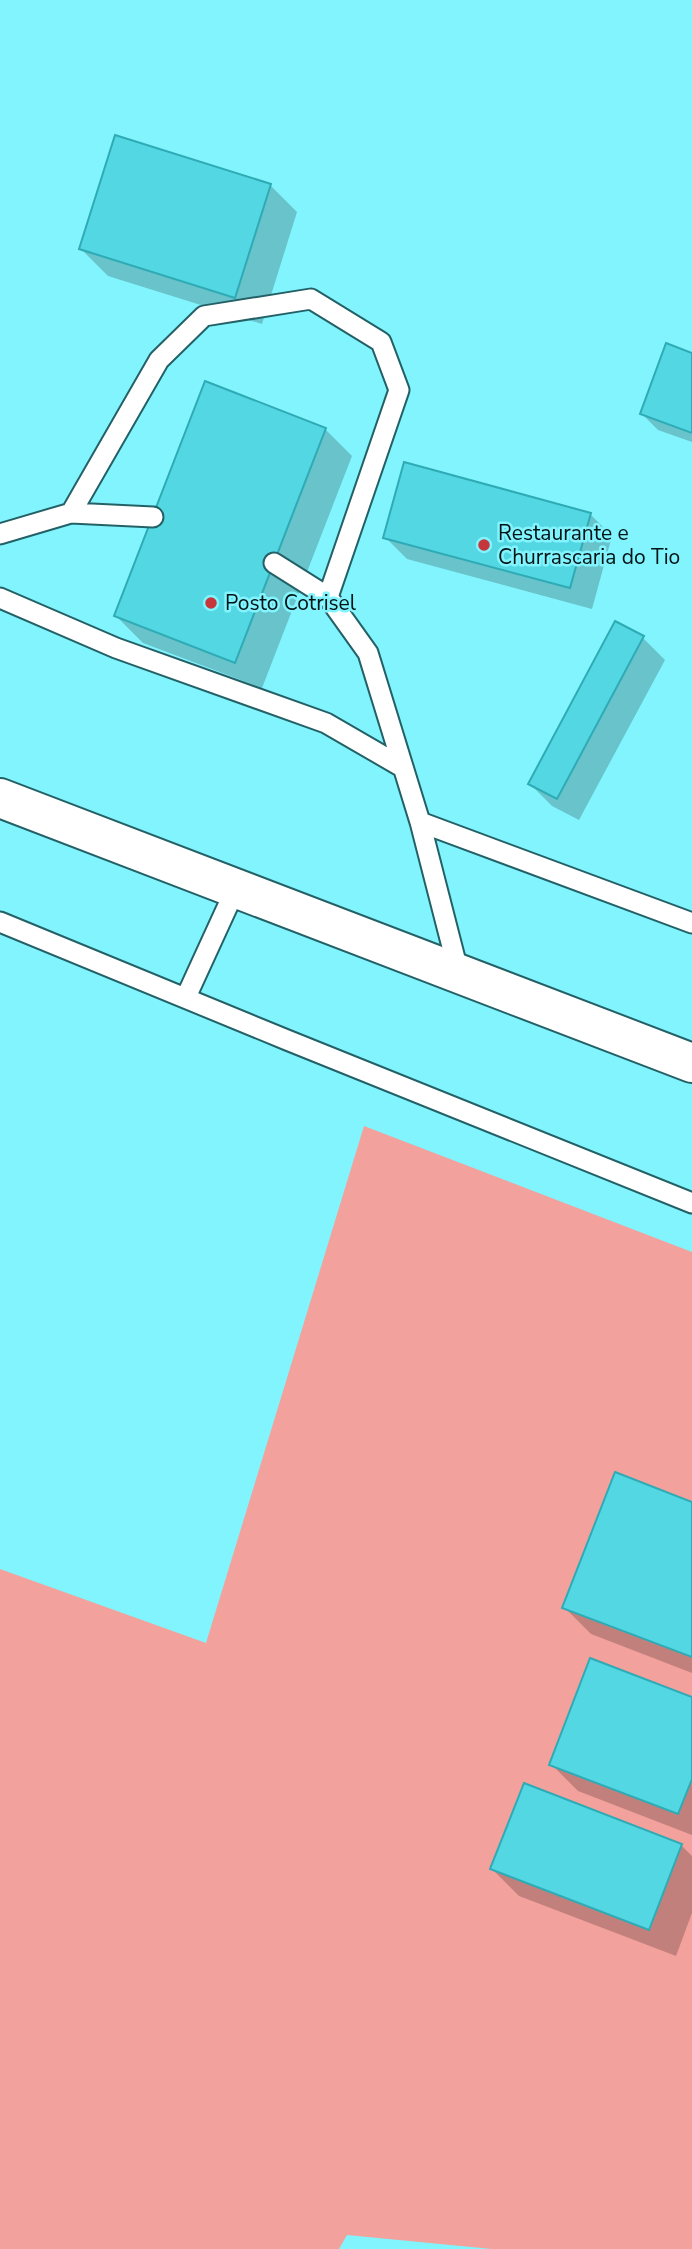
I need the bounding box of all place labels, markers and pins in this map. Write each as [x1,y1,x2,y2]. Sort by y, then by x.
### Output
place label: Restaurante e Churrascaria do Tio [498,519,680,571]
marker: Restaurante e Churrascaria do Tio [476,537,492,553]
place label: Posto Cotrisel [225,589,357,617]
marker: Posto Cotrisel [203,595,219,611]

